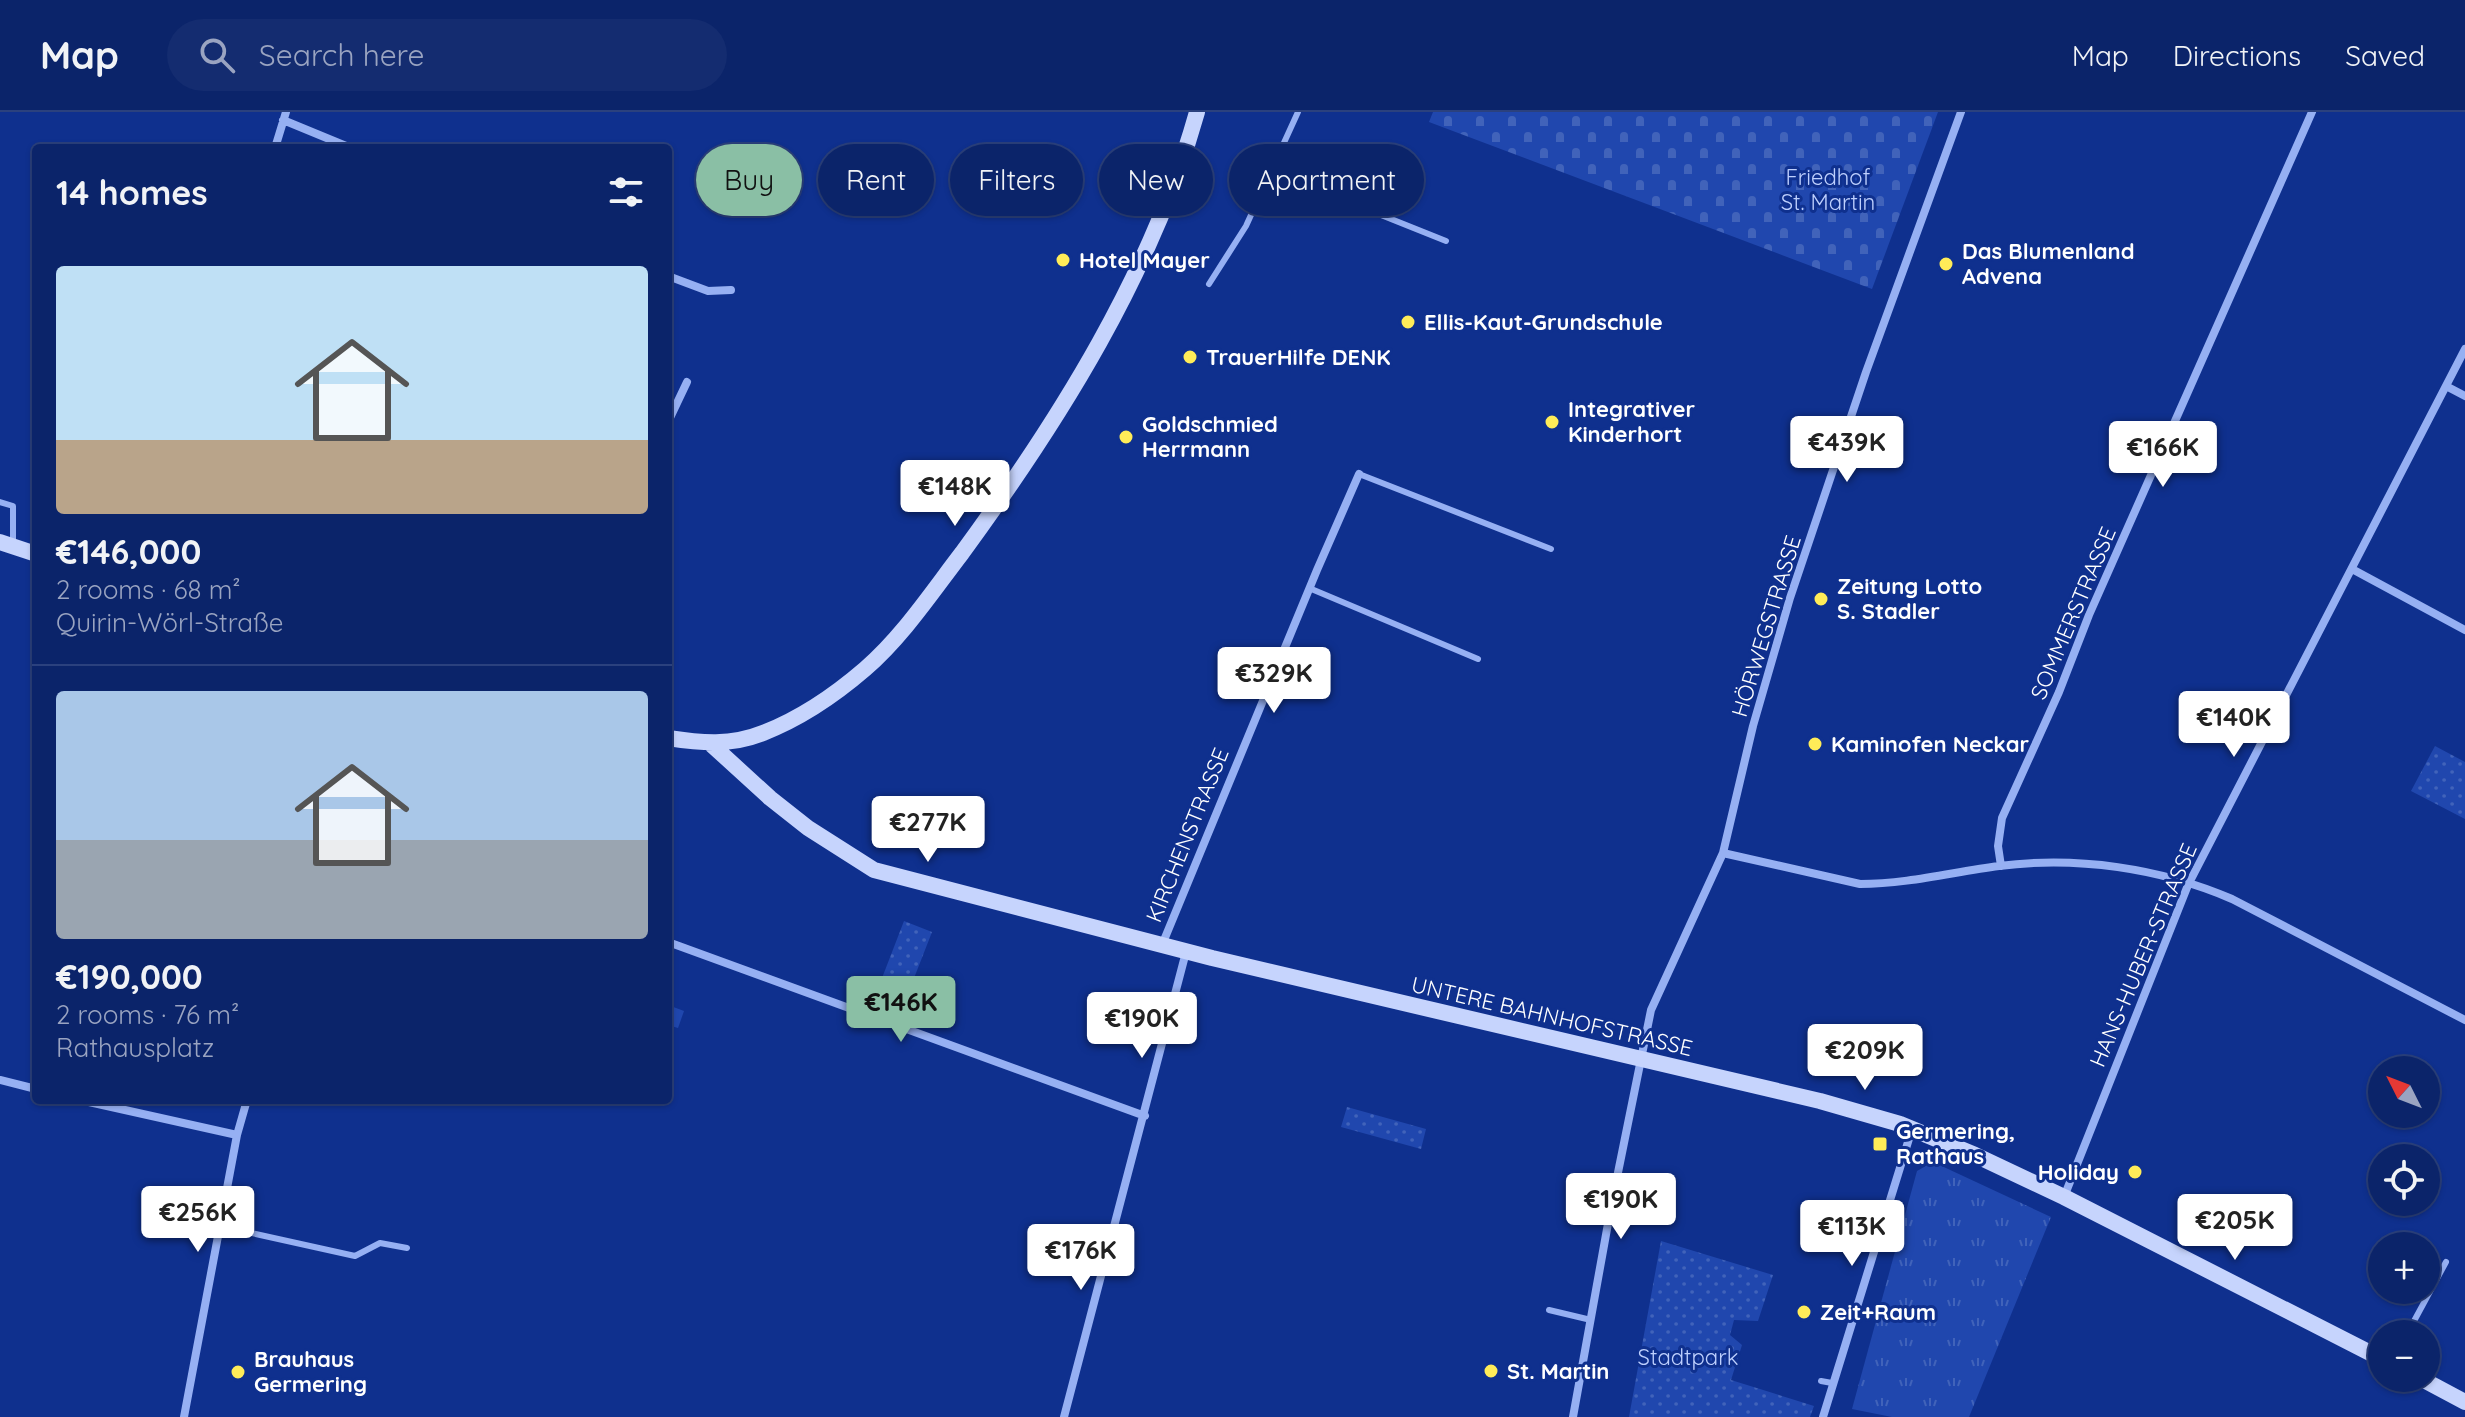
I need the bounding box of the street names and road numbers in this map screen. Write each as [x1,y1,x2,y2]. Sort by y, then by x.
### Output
street label: SOMMERSTRASSE [2024,523,2122,703]
street label: HÖRWEGSTRASSE [1725,532,1807,720]
street label: KIRCHENSTRASSE [1139,744,1235,926]
street label: HANS-HUBER-STRASSE [2083,839,2203,1071]
street label: UNTERE BAHNHOFSTRASSE [1409,970,1695,1062]

